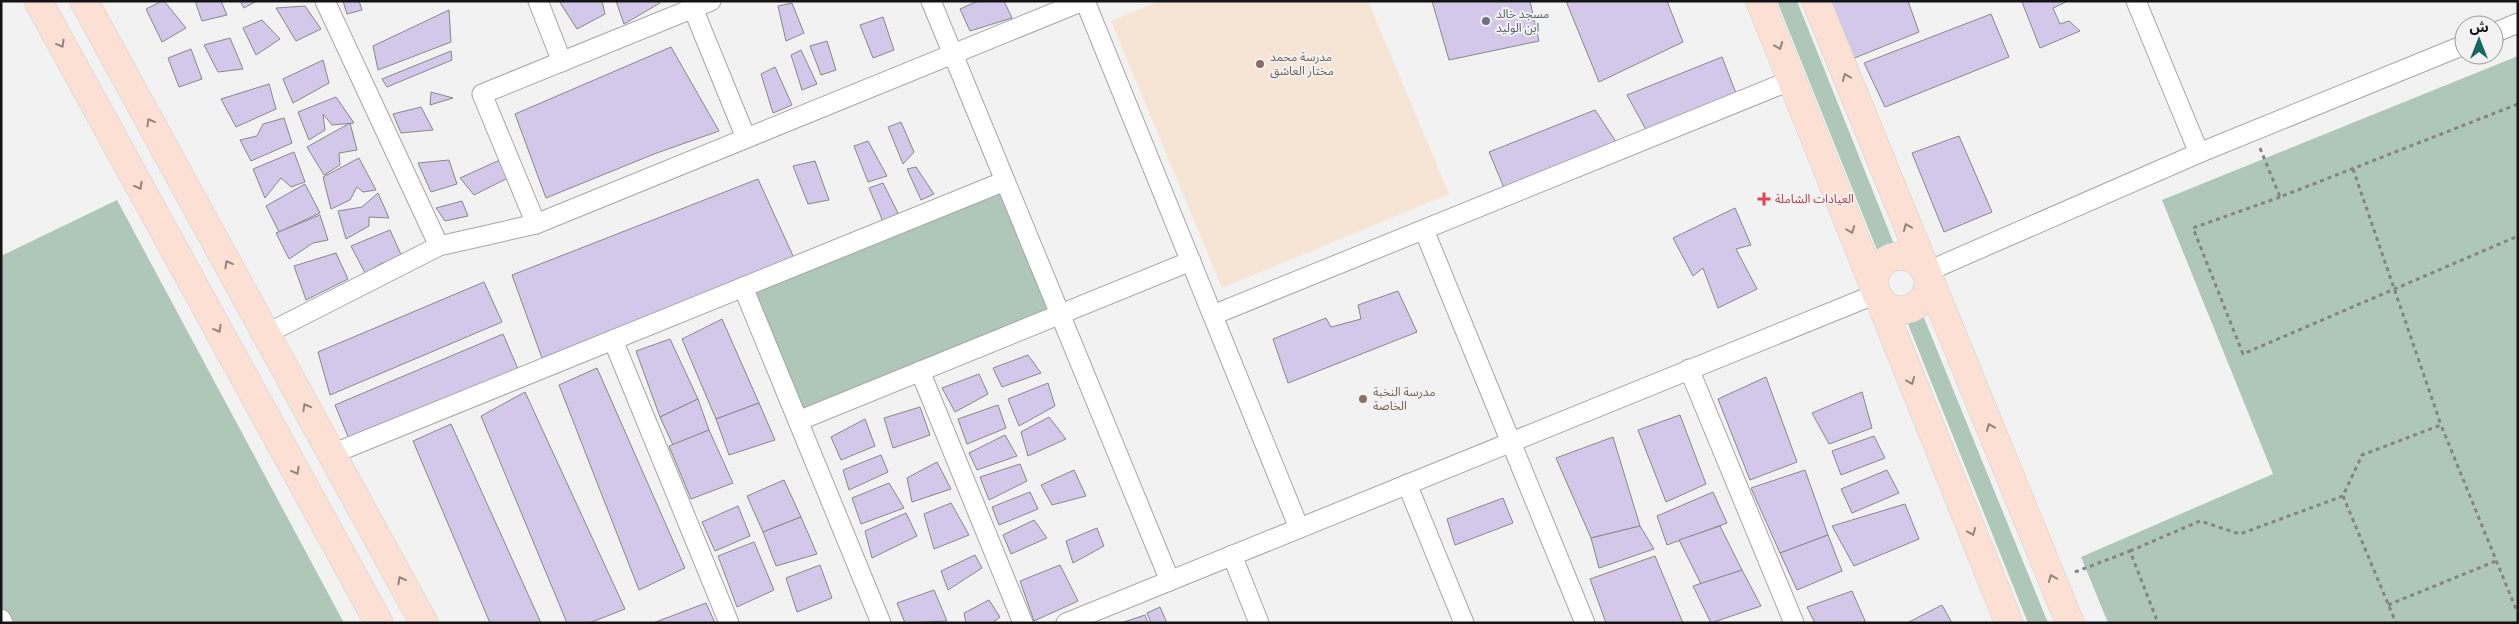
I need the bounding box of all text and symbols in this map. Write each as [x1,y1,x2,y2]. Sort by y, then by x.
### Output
place label: مسجد خالد ابن الوليد [1496,6,1549,36]
marker: مسجد خالد ابن الوليد [1480,15,1492,27]
north arrow [2454,15,2504,65]
text: ش [2469,17,2489,37]
one-way arrow [55,39,65,48]
one-way arrow [1772,41,1783,50]
place label: مدرسة محمد مختار العاشق [1270,49,1334,79]
marker: مدرسة محمد مختار العاشق [1254,58,1266,70]
one-way arrow [1842,73,1853,82]
one-way arrow [146,118,156,127]
one-way arrow [133,181,143,190]
place label: العيادات الشاملة [1775,191,1854,207]
marker: العيادات الشاملة [1757,192,1771,206]
one-way arrow [1903,223,1914,232]
one-way arrow [1845,225,1855,234]
one-way arrow [224,260,234,269]
one-way arrow [211,323,221,332]
one-way arrow [1905,376,1916,385]
place label: مدرسة النخبة الخاصة [1373,384,1435,414]
marker: مدرسة النخبة الخاصة [1357,393,1369,405]
one-way arrow [302,403,312,412]
one-way arrow [1985,424,1995,432]
one-way arrow [290,466,300,475]
one-way arrow [1967,527,1977,535]
one-way arrow [2048,574,2058,583]
one-way arrow [397,576,407,585]

